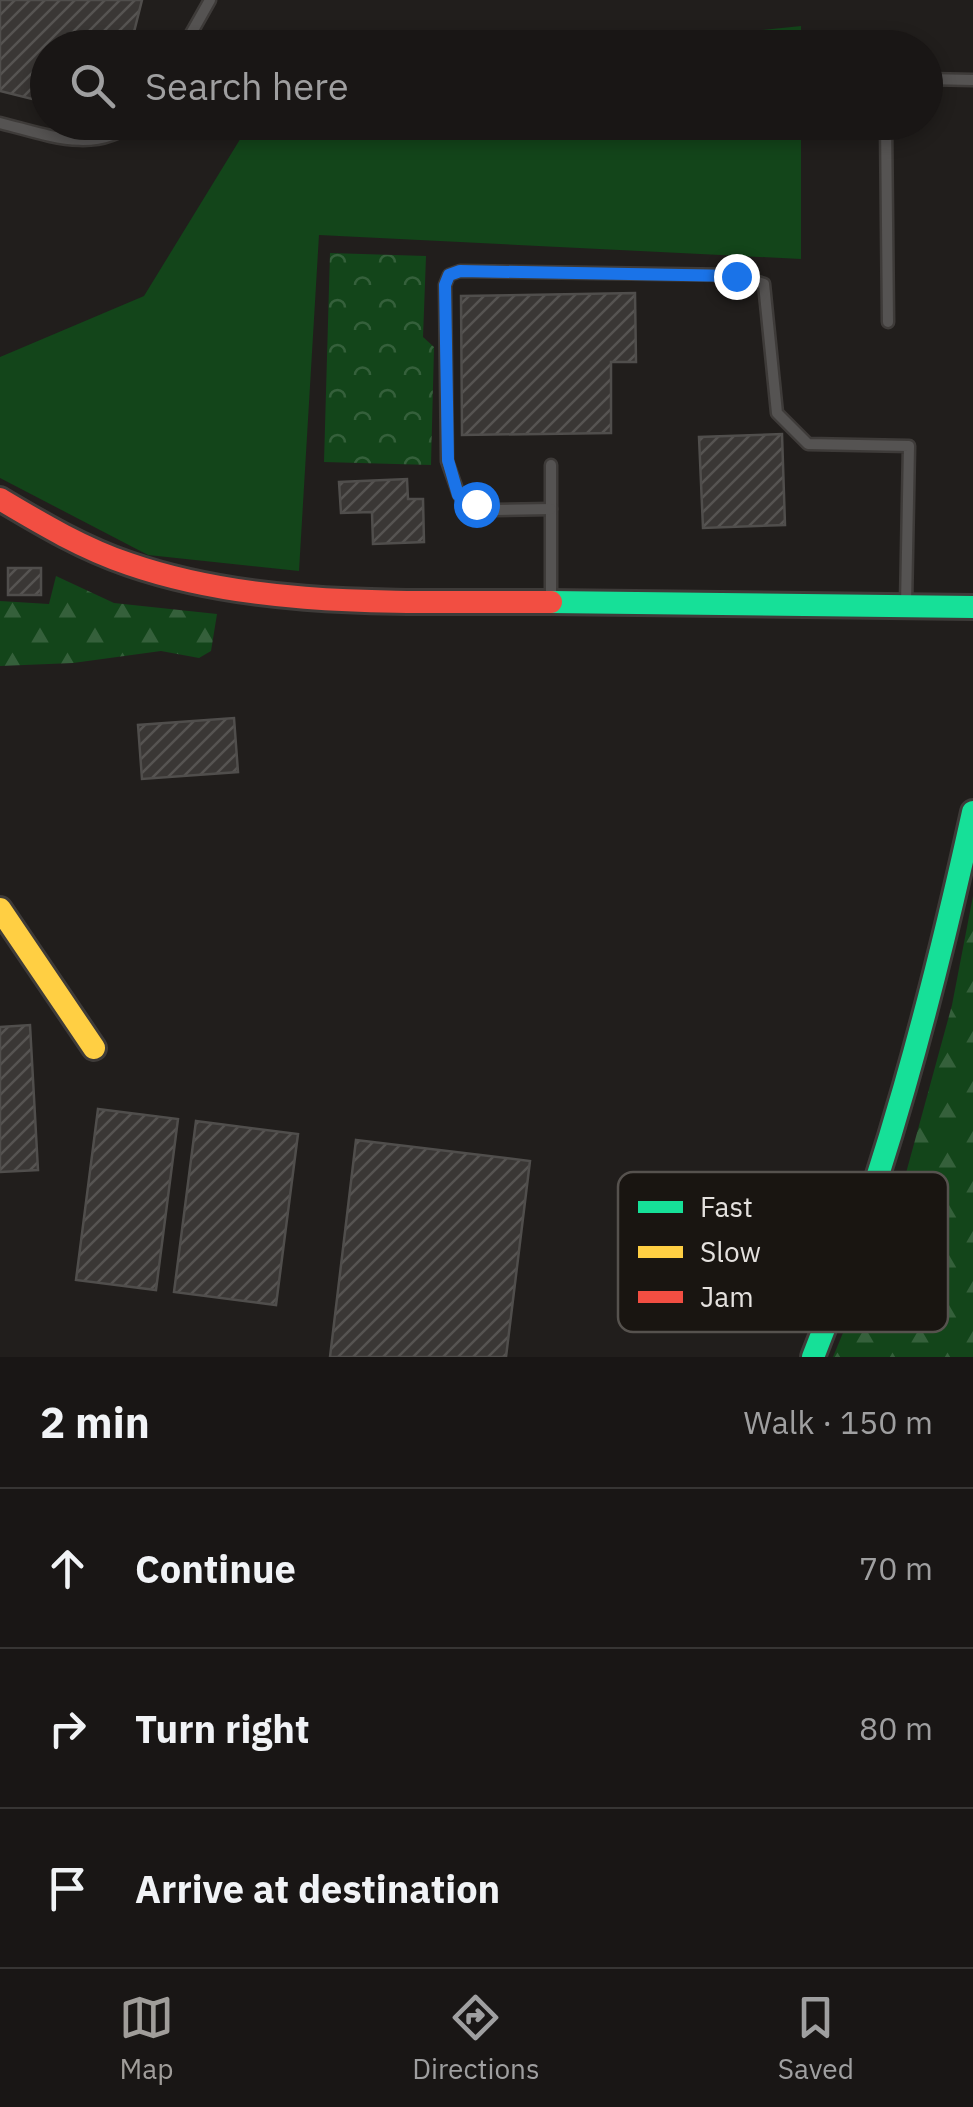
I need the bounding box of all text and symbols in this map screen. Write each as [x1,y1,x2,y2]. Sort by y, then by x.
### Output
search box [30,30,943,140]
icon: search [65,58,120,113]
text: Search here [145,61,349,110]
route end [714,254,760,300]
route start [454,482,500,528]
legend [618,1172,948,1332]
text: Fast [700,1188,753,1225]
text: Slow [700,1233,761,1270]
text: Jam [700,1278,754,1315]
text: 2 min [40,1395,150,1450]
text: Walk · 150 m [744,1401,933,1443]
icon: ahead [40,1541,95,1596]
text: Continue [135,1544,296,1593]
text: 70 m [859,1547,933,1589]
icon: right [40,1701,95,1756]
text: Turn right [135,1704,310,1753]
text: 80 m [859,1707,933,1749]
icon: arrive [40,1861,95,1916]
text: Arrive at destination [135,1864,500,1913]
tab: Map [119,1990,174,2087]
tab: Directions [412,1990,540,2087]
tab: Saved [778,1990,854,2087]

